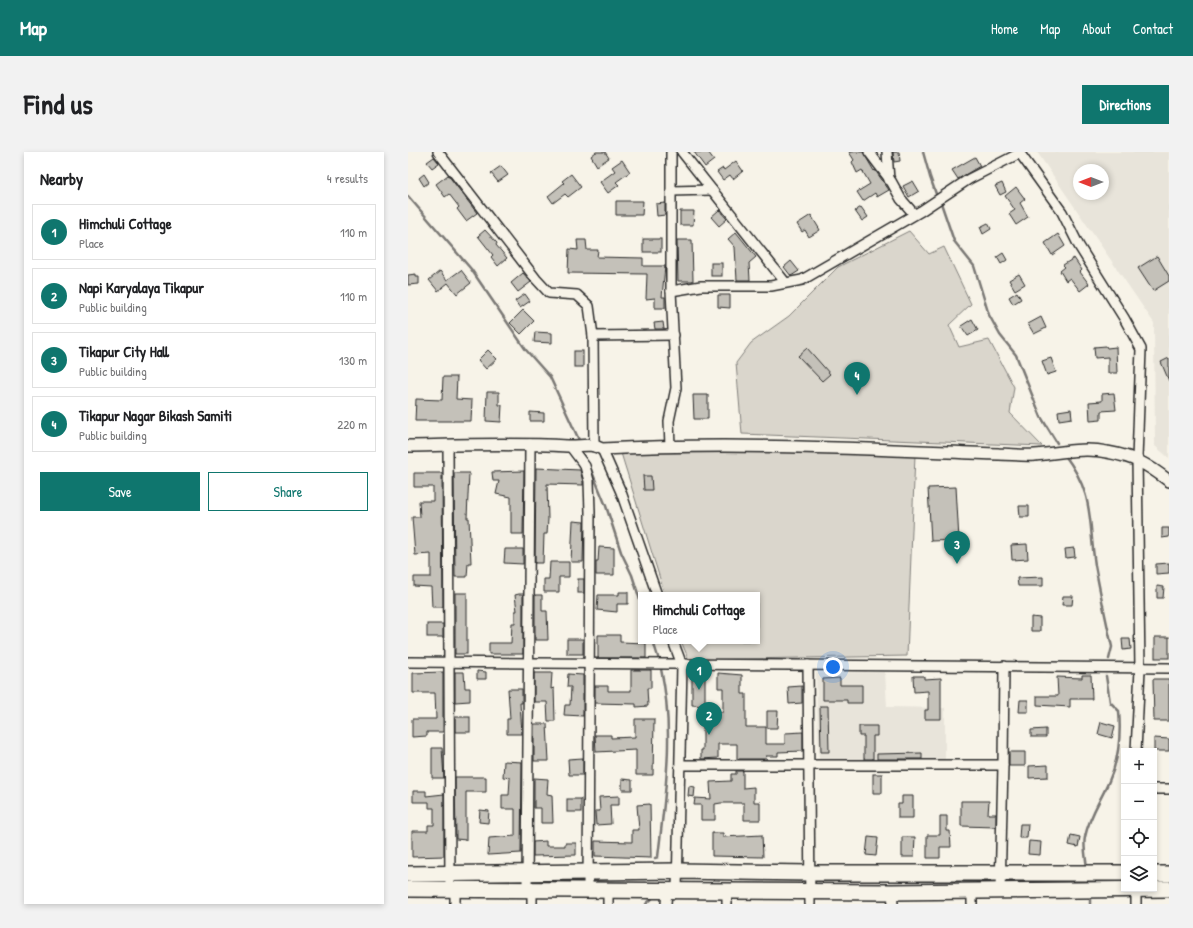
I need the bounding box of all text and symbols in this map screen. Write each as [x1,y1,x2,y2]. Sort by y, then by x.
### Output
text: Map [20,15,47,41]
text: Home [991,19,1018,38]
text: Map [1040,19,1060,38]
text: About [1082,19,1111,38]
text: Contact [1133,19,1173,38]
text: Find us [24,85,93,123]
button: Directions [1082,85,1169,124]
north arrow [1073,164,1109,200]
text: Nearby [40,167,83,190]
text: 4 results [327,169,368,187]
text: Himchuli Cottage [79,213,172,234]
text: 1 [52,223,56,241]
text: 110 m [340,223,367,241]
text: Place [79,234,104,252]
text: Napi Karyalaya Tikapur [79,277,204,298]
text: 2 [51,287,57,305]
text: 110 m [340,287,367,305]
text: Public building [79,298,147,316]
text: Tikapur City Hall [79,341,169,362]
text: 3 [51,351,57,369]
text: 130 m [339,351,367,369]
text: Public building [79,362,147,380]
pin: 4 [844,362,870,395]
text: Tikapur Nagar Bikash Samiti [79,405,232,426]
text: 4 [52,415,56,433]
text: 220 m [337,415,367,433]
text: Public building [79,426,147,444]
button: Save [40,472,200,511]
button: Share [208,472,368,511]
pin: 3 [944,531,970,564]
popup [638,592,760,644]
text: Himchuli Cottage [653,599,745,620]
text: Place [653,620,678,638]
pin: 1 [686,657,712,690]
your location [823,657,843,677]
pin: 2 [696,702,722,735]
map controls [1121,748,1157,892]
button: + [1121,748,1157,784]
button: − [1121,784,1157,820]
button: locate [1121,820,1157,856]
button: layers [1121,856,1157,892]

